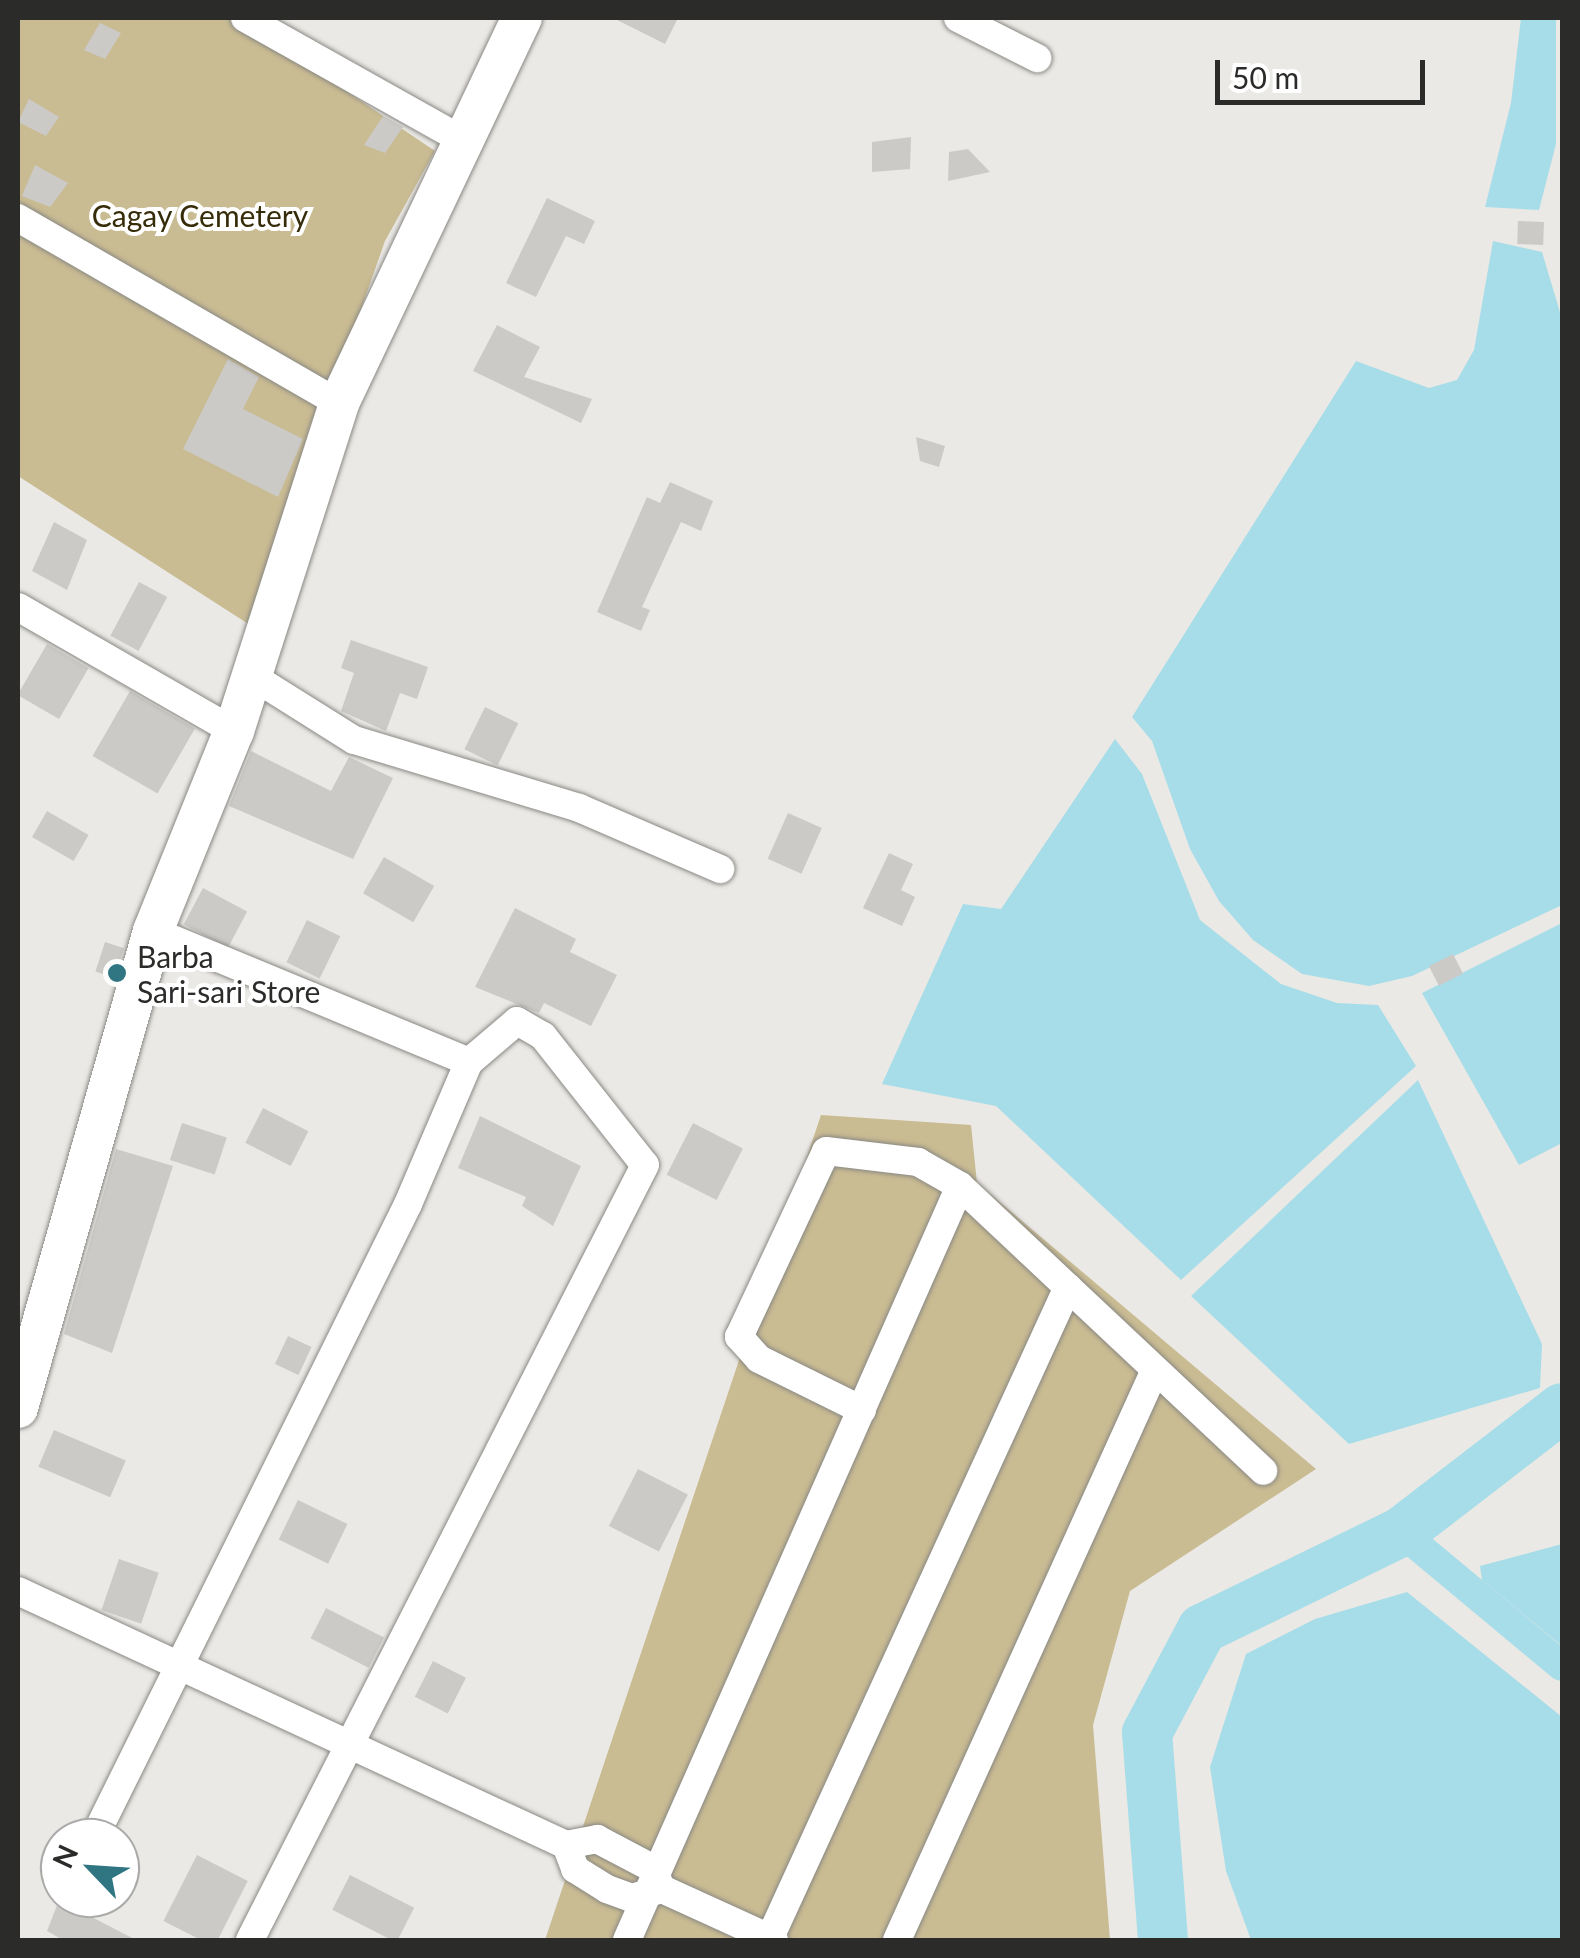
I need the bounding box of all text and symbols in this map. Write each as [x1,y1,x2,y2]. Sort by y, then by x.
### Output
scale bar [1220,40,1430,102]
text: 50 m [1232,59,1299,95]
park label: Cagay Cemetery [91,197,309,233]
place label: Barba Sari-sari Store [137,938,320,1008]
marker: Barba Sari-sari Store [106,962,128,984]
north arrow [40,1818,140,1918]
text: N [45,1839,85,1873]

